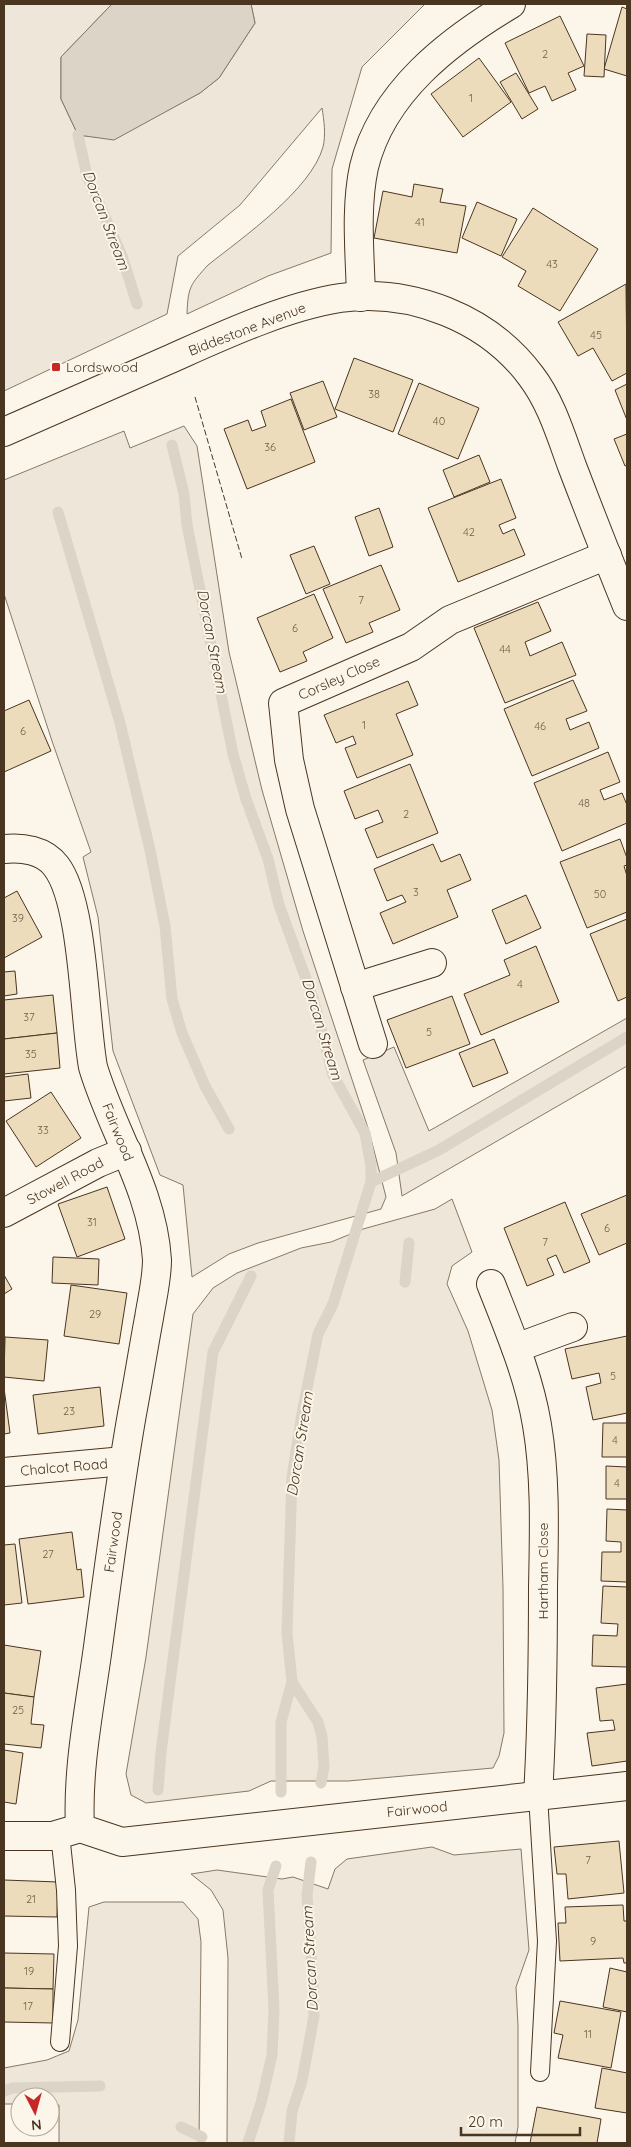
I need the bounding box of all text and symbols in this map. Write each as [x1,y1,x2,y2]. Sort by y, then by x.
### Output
house number: 2 [542,47,548,61]
house number: 1 [469,91,473,105]
water label: Dorcan Stream [79,167,134,273]
house number: 41 [415,215,425,229]
house number: 43 [546,257,558,271]
street label: Biddestone Avenue [186,298,308,360]
house number: 45 [590,328,602,342]
place label: Lordswood [66,358,138,376]
marker: Lordswood [50,361,62,373]
house number: 38 [368,387,380,401]
house number: 40 [433,414,445,428]
house number: 36 [264,440,276,454]
house number: 42 [463,525,475,539]
water label: Dorcan Stream [193,587,232,695]
house number: 7 [358,593,364,607]
house number: 6 [292,621,298,635]
house number: 44 [499,642,511,656]
street label: Corsley Close [295,652,383,704]
house number: 1 [362,718,366,732]
house number: 46 [534,719,546,733]
house number: 6 [20,724,26,738]
house number: 48 [578,796,590,810]
house number: 2 [403,807,409,821]
house number: 3 [413,885,419,899]
house number: 50 [594,887,606,901]
house number: 39 [12,911,24,925]
water label: Dorcan Stream [298,976,347,1082]
house number: 4 [517,977,523,991]
house number: 37 [23,1010,35,1024]
house number: 5 [426,1025,432,1039]
house number: 35 [25,1047,37,1061]
street label: Fairwood [98,1100,138,1164]
house number: 33 [37,1123,49,1137]
street label: Stowell Road [23,1153,107,1209]
house number: 31 [87,1215,97,1229]
house number: 6 [604,1221,610,1235]
house number: 7 [542,1235,548,1249]
house number: 29 [89,1307,101,1321]
house number: 5 [610,1369,616,1383]
water label: Dorcan Stream [282,1390,317,1497]
house number: 23 [63,1404,75,1418]
house number: 4 [612,1433,618,1447]
street label: Chalcot Road [20,1454,108,1480]
house number: 4 [614,1476,620,1490]
street label: Fairwood [100,1510,126,1574]
street label: Hartham Close [534,1522,552,1619]
house number: 27 [42,1547,54,1561]
house number: 25 [12,1703,24,1717]
street label: Fairwood [386,1797,448,1821]
house number: 7 [585,1853,591,1867]
house number: 21 [26,1892,36,1906]
water label: Dorcan Stream [297,1906,322,2012]
house number: 9 [590,1934,596,1948]
house number: 19 [24,1964,34,1978]
house number: 17 [23,1999,33,2013]
house number: 11 [584,2027,592,2041]
north arrow [10,2087,60,2137]
scale bar [461,2104,580,2136]
text: 20 m [468,2112,503,2131]
text: N [30,2115,42,2134]

